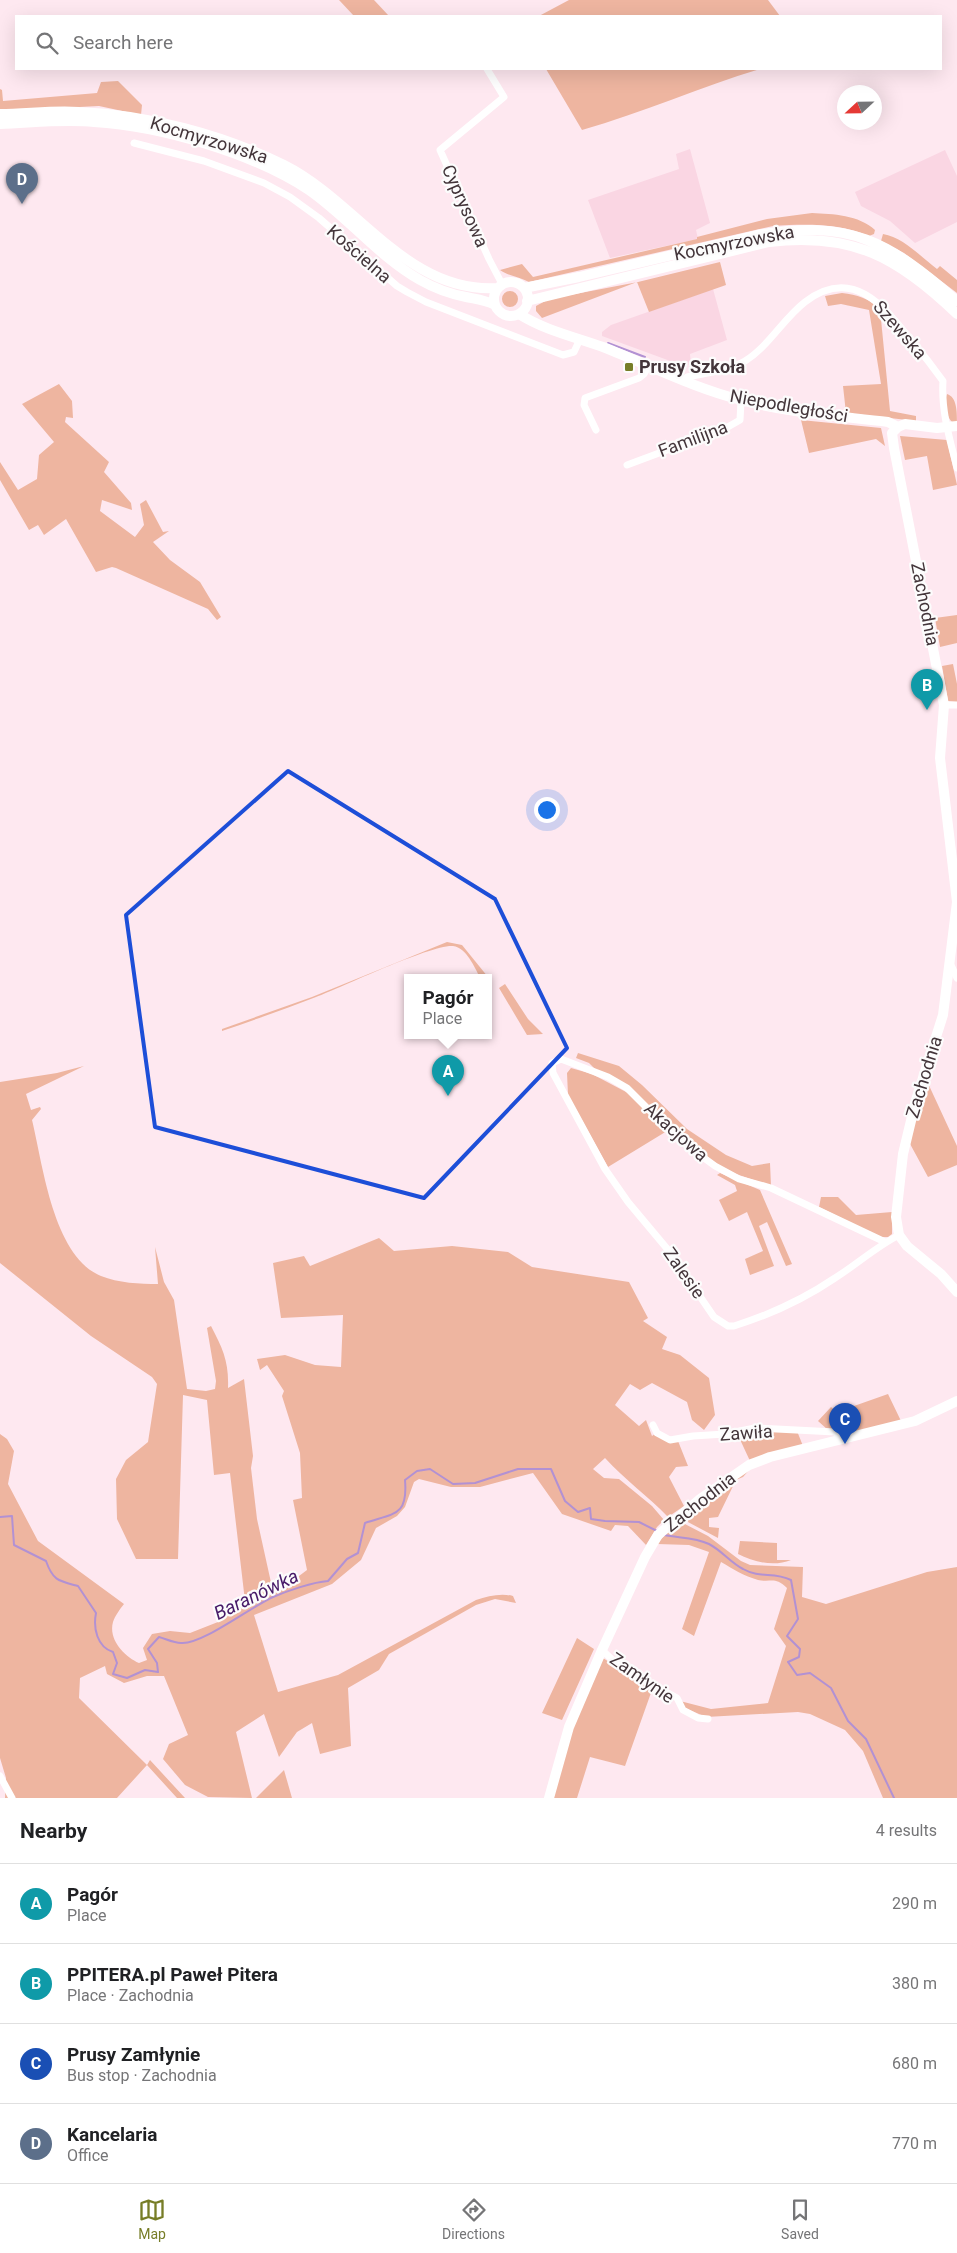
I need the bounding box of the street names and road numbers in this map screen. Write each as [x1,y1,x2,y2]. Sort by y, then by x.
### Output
street label: Kocmyrzowska [148,112,271,167]
street label: Cyprysowa [438,161,493,250]
street label: Kościelna [323,220,396,287]
street label: Kocmyrzowska [672,221,796,264]
street label: Szewska [869,296,932,363]
street label: Niepodległości [728,385,850,426]
street label: Familijna [655,416,730,461]
street label: Zachodnia [907,560,944,647]
street label: Zachodnia [901,1033,946,1120]
street label: Akacjowa [640,1098,712,1166]
street label: Zalesie [659,1243,710,1302]
street label: Zawiła [719,1420,773,1445]
street label: Zachodnia [660,1467,739,1536]
street label: Zamłynie [606,1648,678,1707]

